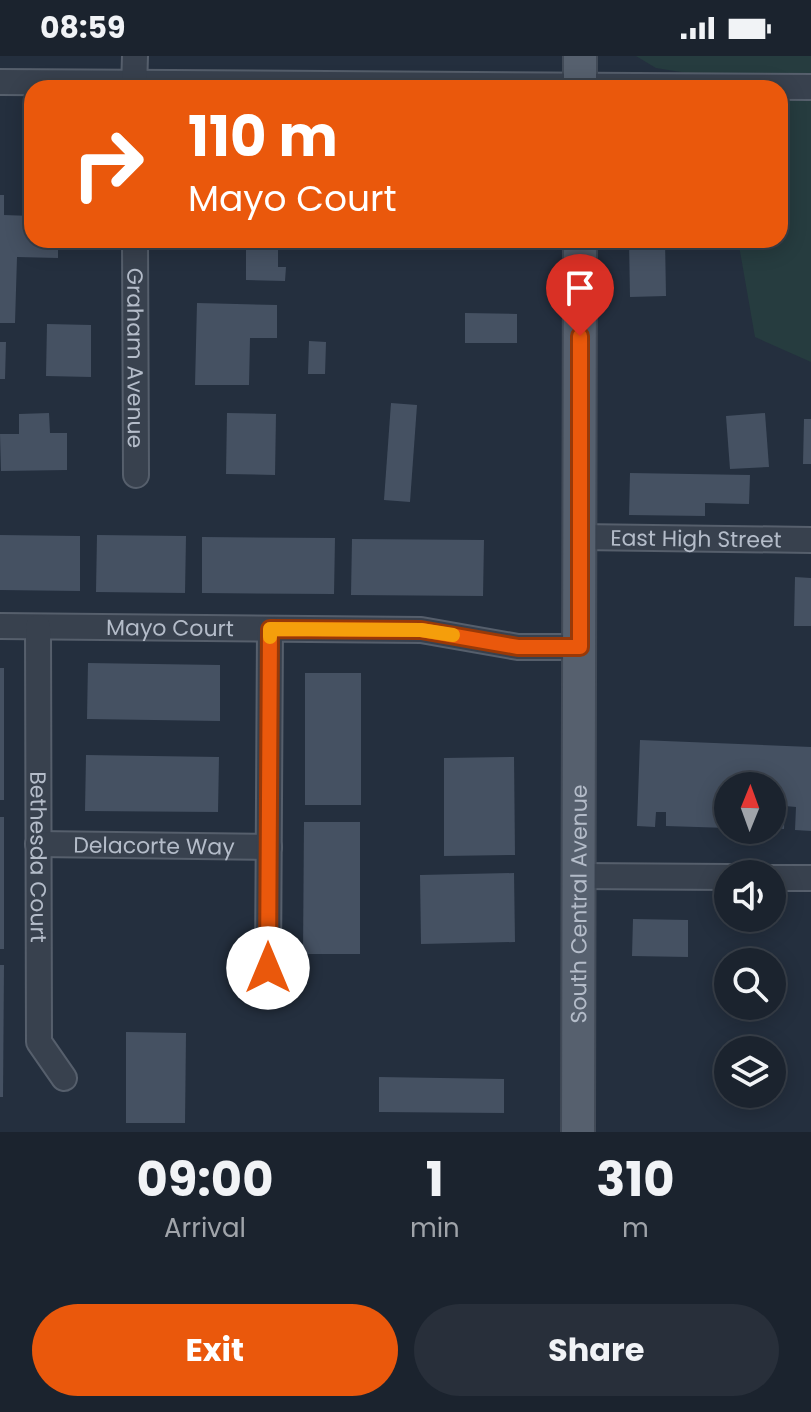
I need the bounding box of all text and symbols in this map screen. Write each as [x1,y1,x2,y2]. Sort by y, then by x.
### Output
text: 08:59 [40,6,125,49]
text: 110 m [188,97,338,176]
icon: right [56,112,160,216]
text: Mayo Court [188,173,397,224]
pin [546,254,614,336]
icon: arrive [558,266,602,310]
street label: Graham Avenue [119,268,151,448]
street label: East High Street [610,522,782,556]
street label: Mayo Court [106,612,234,644]
street label: Bethesda Court [22,771,54,943]
north arrow [714,772,786,844]
map controls [714,772,786,1108]
street label: South Central Avenue [563,785,595,1023]
street label: Delacorte Way [73,829,236,863]
button: sound [714,860,786,932]
position arrow [226,926,310,1010]
button: search [714,948,786,1020]
button: layers [714,1036,786,1108]
text: 09:00 [136,1146,273,1213]
text: 1 [426,1146,444,1213]
text: 310 [596,1146,675,1213]
text: Arrival [164,1210,246,1246]
text: min [410,1210,460,1246]
text: m [622,1210,649,1246]
button: Exit [32,1304,398,1396]
button: Share [414,1304,779,1396]

